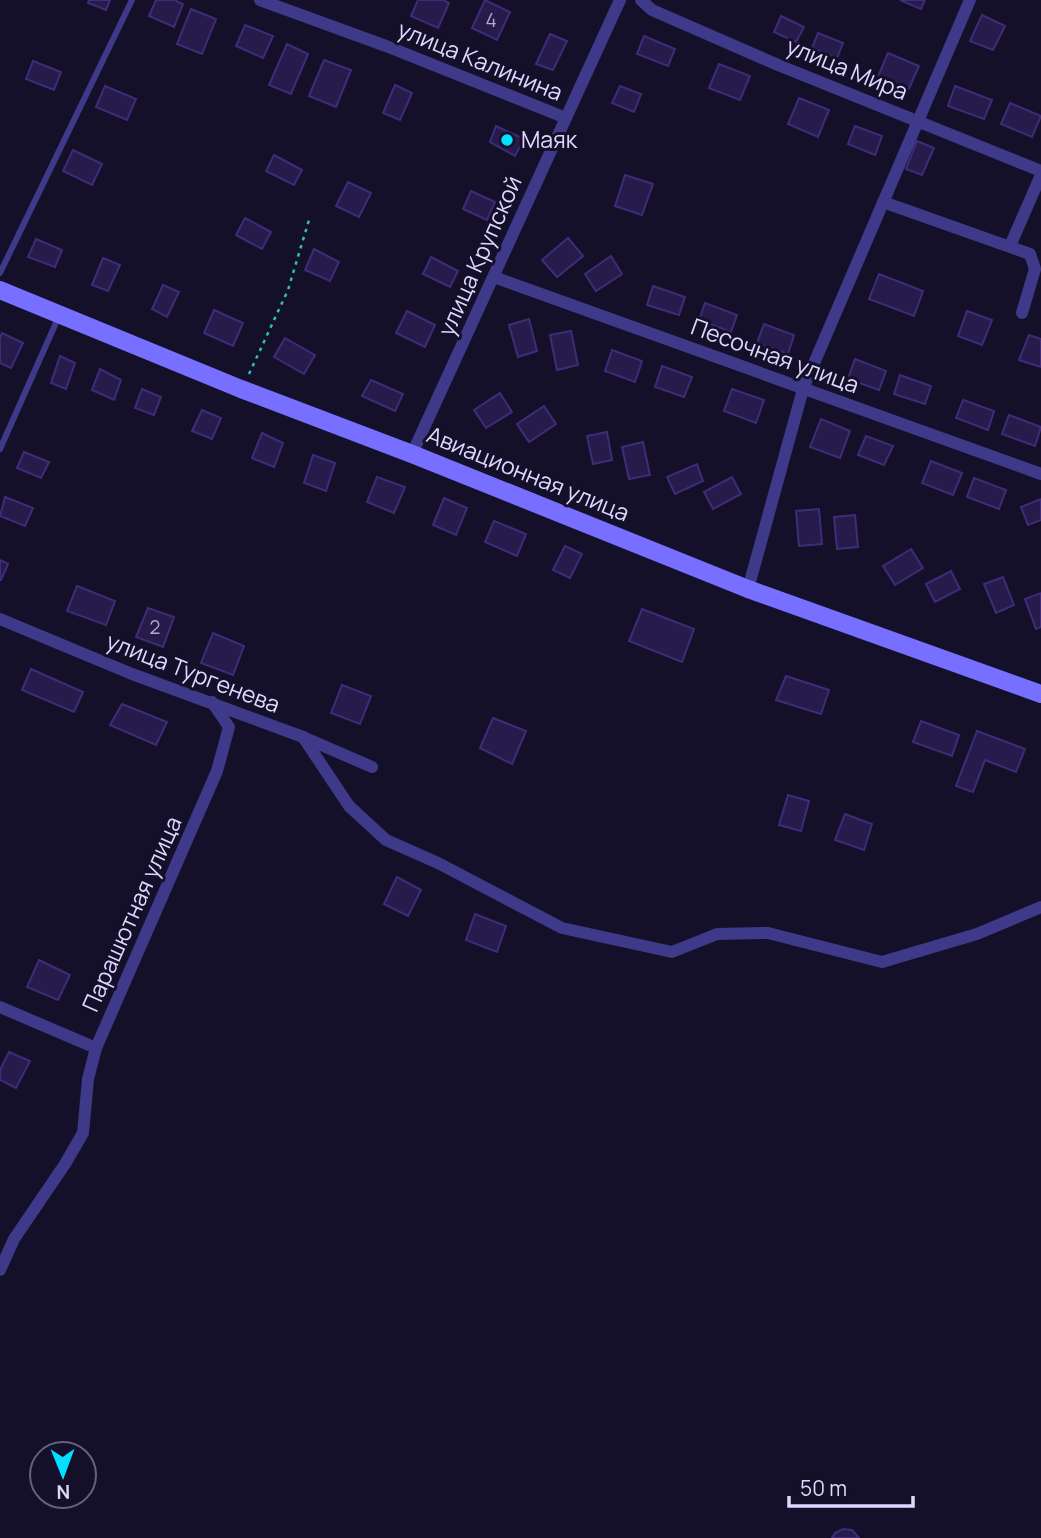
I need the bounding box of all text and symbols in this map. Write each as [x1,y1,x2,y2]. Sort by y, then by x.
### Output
house number: 4 [485,7,497,33]
street label: улица Калинина [393,12,568,108]
street label: улица Мира [782,29,913,107]
place label: Маяк [521,123,578,155]
marker: Маяк [499,132,515,148]
street label: улица Крупской [429,170,529,341]
street label: Песочная улица [687,310,864,400]
street label: Авиационная улица [422,418,634,528]
house number: 2 [150,614,160,640]
street label: улица Тургенева [102,624,285,720]
street label: Парашютная улица [74,811,189,1016]
north arrow [28,1440,98,1510]
scale bar [789,1464,913,1508]
text: 50 m [800,1474,847,1502]
text: N [56,1479,70,1505]

